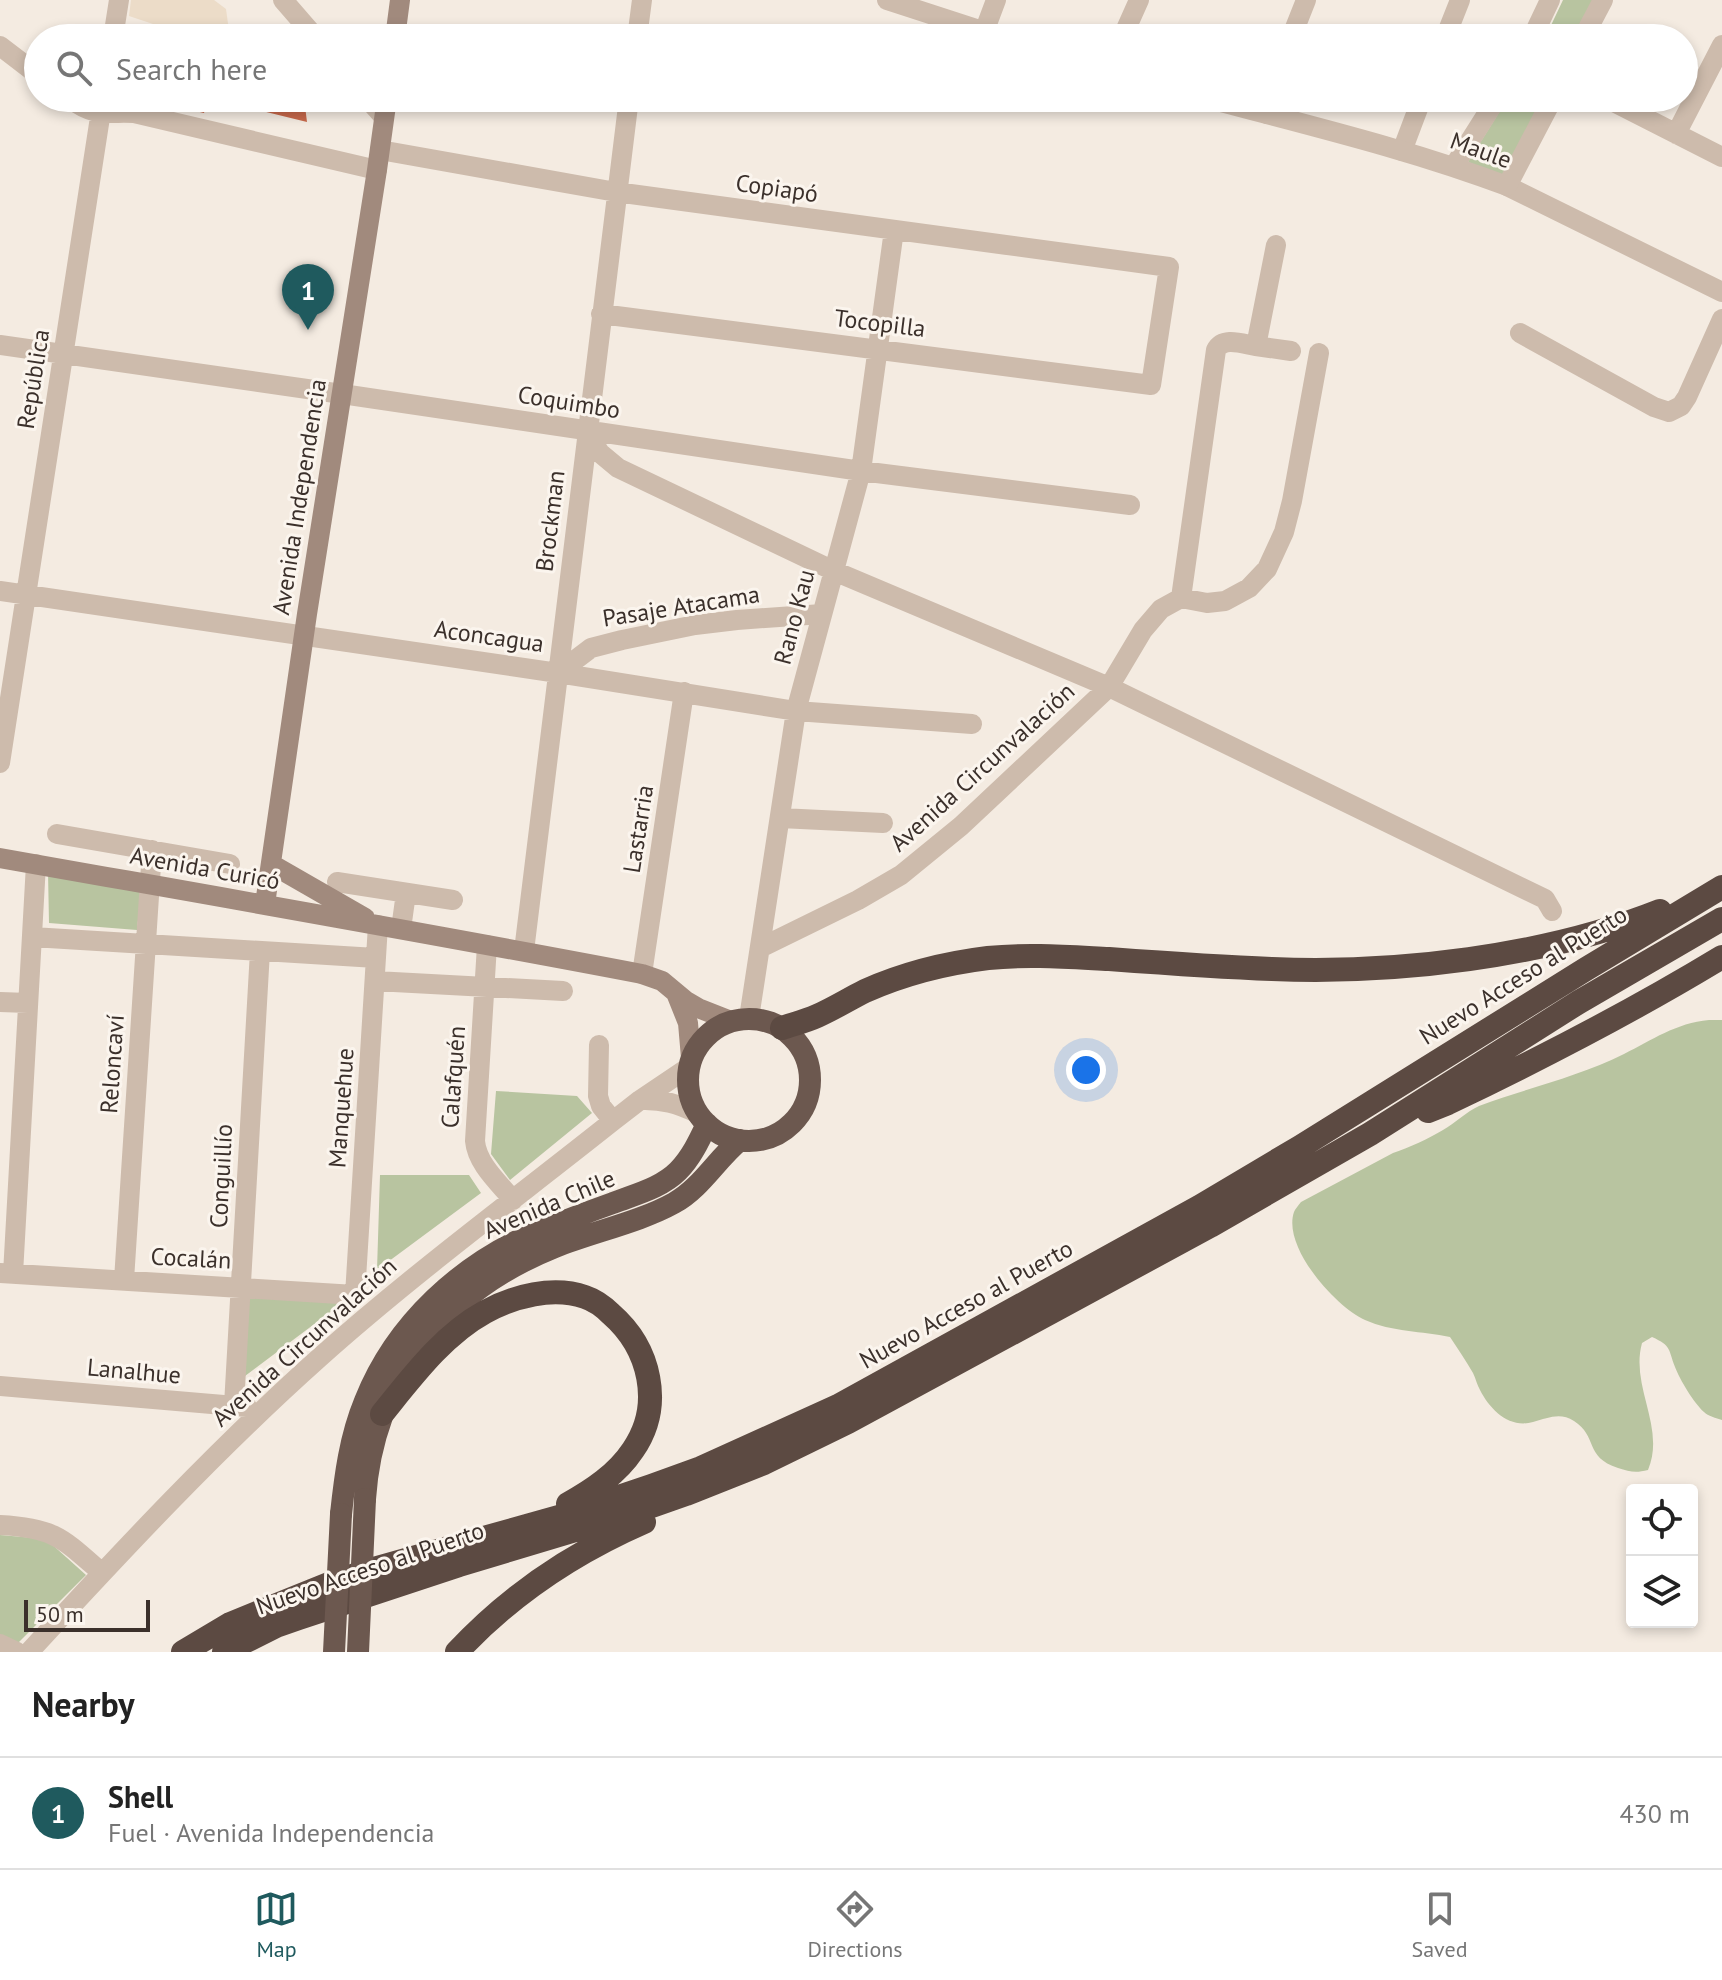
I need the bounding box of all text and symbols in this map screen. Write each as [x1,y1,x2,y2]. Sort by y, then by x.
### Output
search box [24,24,1698,112]
icon: search [52,46,96,90]
text: Search here [116,49,267,88]
street label: Maule [1446,125,1516,175]
street label: Copiapó [734,167,820,209]
pin: 1 [282,264,334,330]
street label: Tocopilla [833,302,927,344]
street label: República [10,327,56,431]
street label: Avenida Independencia [265,377,333,617]
street label: Coquimbo [516,379,622,425]
street label: Brockman [528,469,572,573]
street label: Rano Kau [766,566,822,668]
street label: Pasaje Atacama [600,578,762,634]
street label: Aconcagua [432,613,546,659]
street label: Avenida Circunvalación [883,676,1081,858]
street label: Lastarria [616,783,660,875]
street label: Avenida Curicó [128,840,282,896]
street label: Nuevo Acceso al Puerto [1413,899,1633,1051]
street label: Reloncaví [93,1014,131,1114]
street label: Calafquén [434,1025,472,1129]
street label: Manquehue [321,1047,361,1169]
your location [1066,1050,1106,1090]
street label: Conguillío [203,1123,239,1229]
street label: Avenida Chile [479,1162,619,1246]
street label: Nuevo Acceso al Puerto [854,1232,1078,1376]
street label: Cocalán [150,1240,232,1276]
street label: Avenida Circunvalación [205,1251,403,1433]
street label: Lanalhue [86,1351,182,1391]
map controls [1626,1484,1698,1628]
button: locate [1626,1484,1698,1556]
street label: Nuevo Acceso al Puerto [252,1514,488,1622]
button: layers [1626,1556,1698,1628]
scale bar [24,1596,150,1632]
text: 50 m [36,1600,84,1628]
text: Nearby [32,1682,134,1726]
text: Shell [108,1777,173,1816]
text: 1 [51,1797,65,1830]
text: 430 m [1619,1797,1690,1830]
text: Fuel · Avenida Independencia [108,1816,435,1849]
tab: Map [254,1887,298,1963]
tab: Directions [807,1887,903,1963]
tab: Saved [1412,1887,1467,1963]

